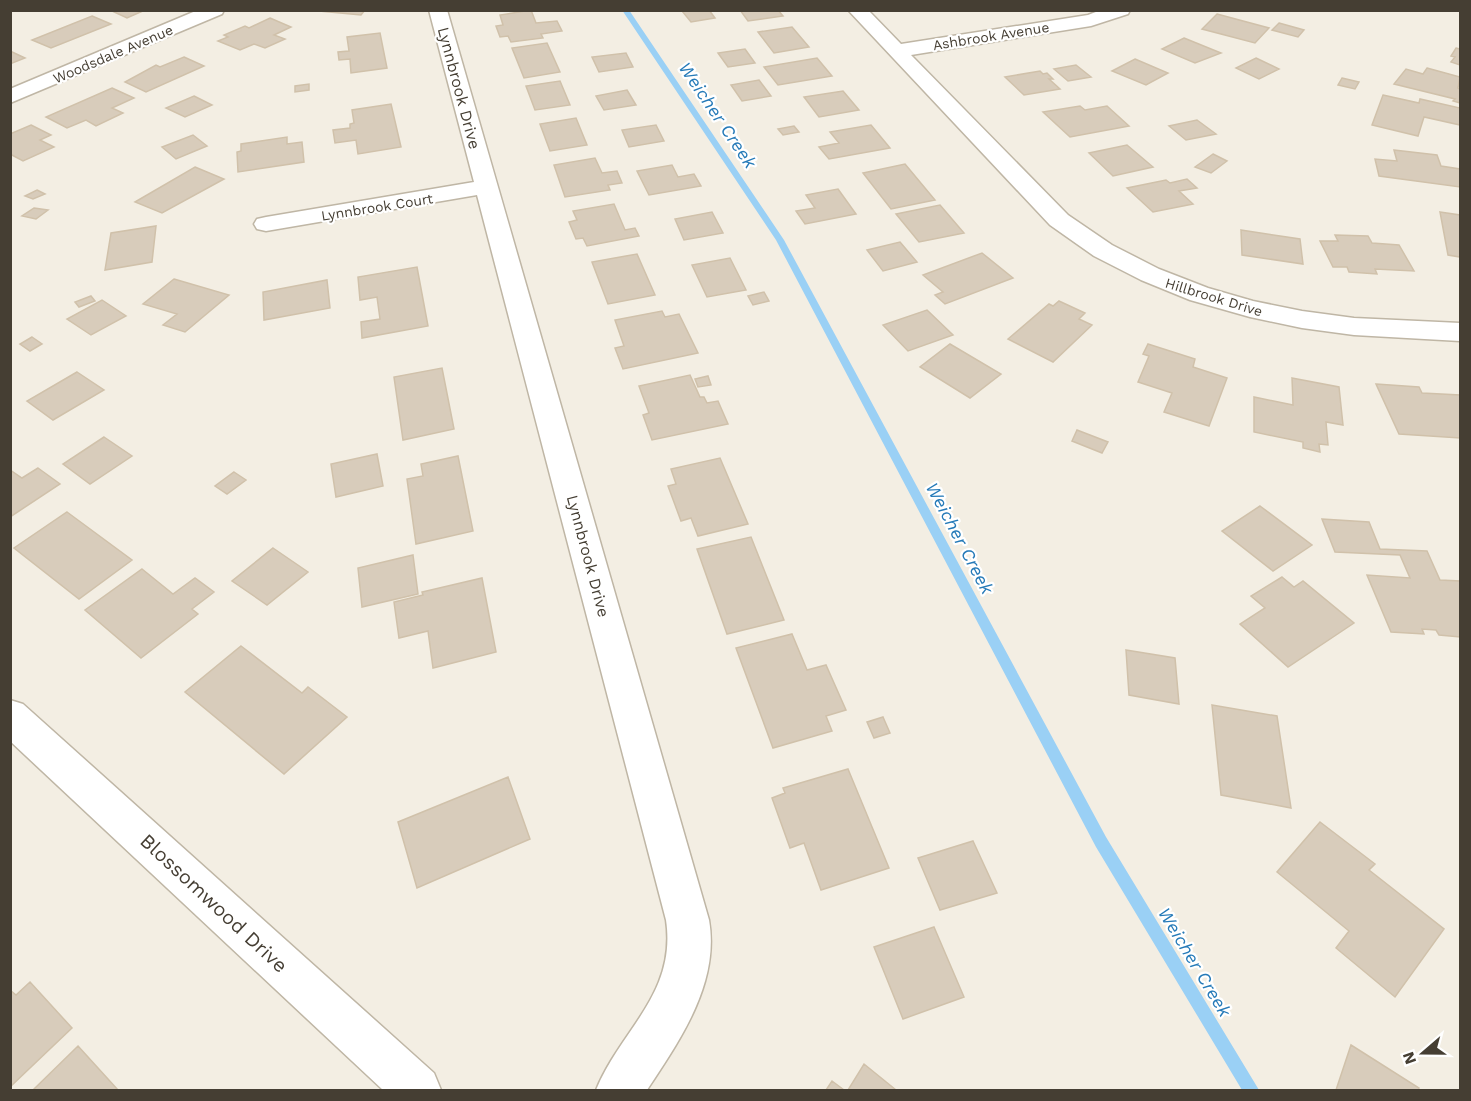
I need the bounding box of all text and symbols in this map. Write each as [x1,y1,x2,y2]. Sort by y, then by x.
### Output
street label: Ashbrook Avenue [932,19,1050,53]
street label: Woodsdale Avenue [51,21,175,87]
street label: Lynnbrook Drive [434,25,484,151]
water label: Weicher Creek [675,58,762,173]
street label: Lynnbrook Court [320,190,434,224]
street label: Hillbrook Drive [1163,275,1265,319]
water label: Weicher Creek [922,478,999,599]
street label: Lynnbrook Drive [563,493,613,619]
street label: Blossomwood Drive [135,829,293,977]
water label: Weicher Creek [1154,904,1236,1021]
north arrow [1393,1023,1453,1083]
text: N [1398,1049,1420,1067]

